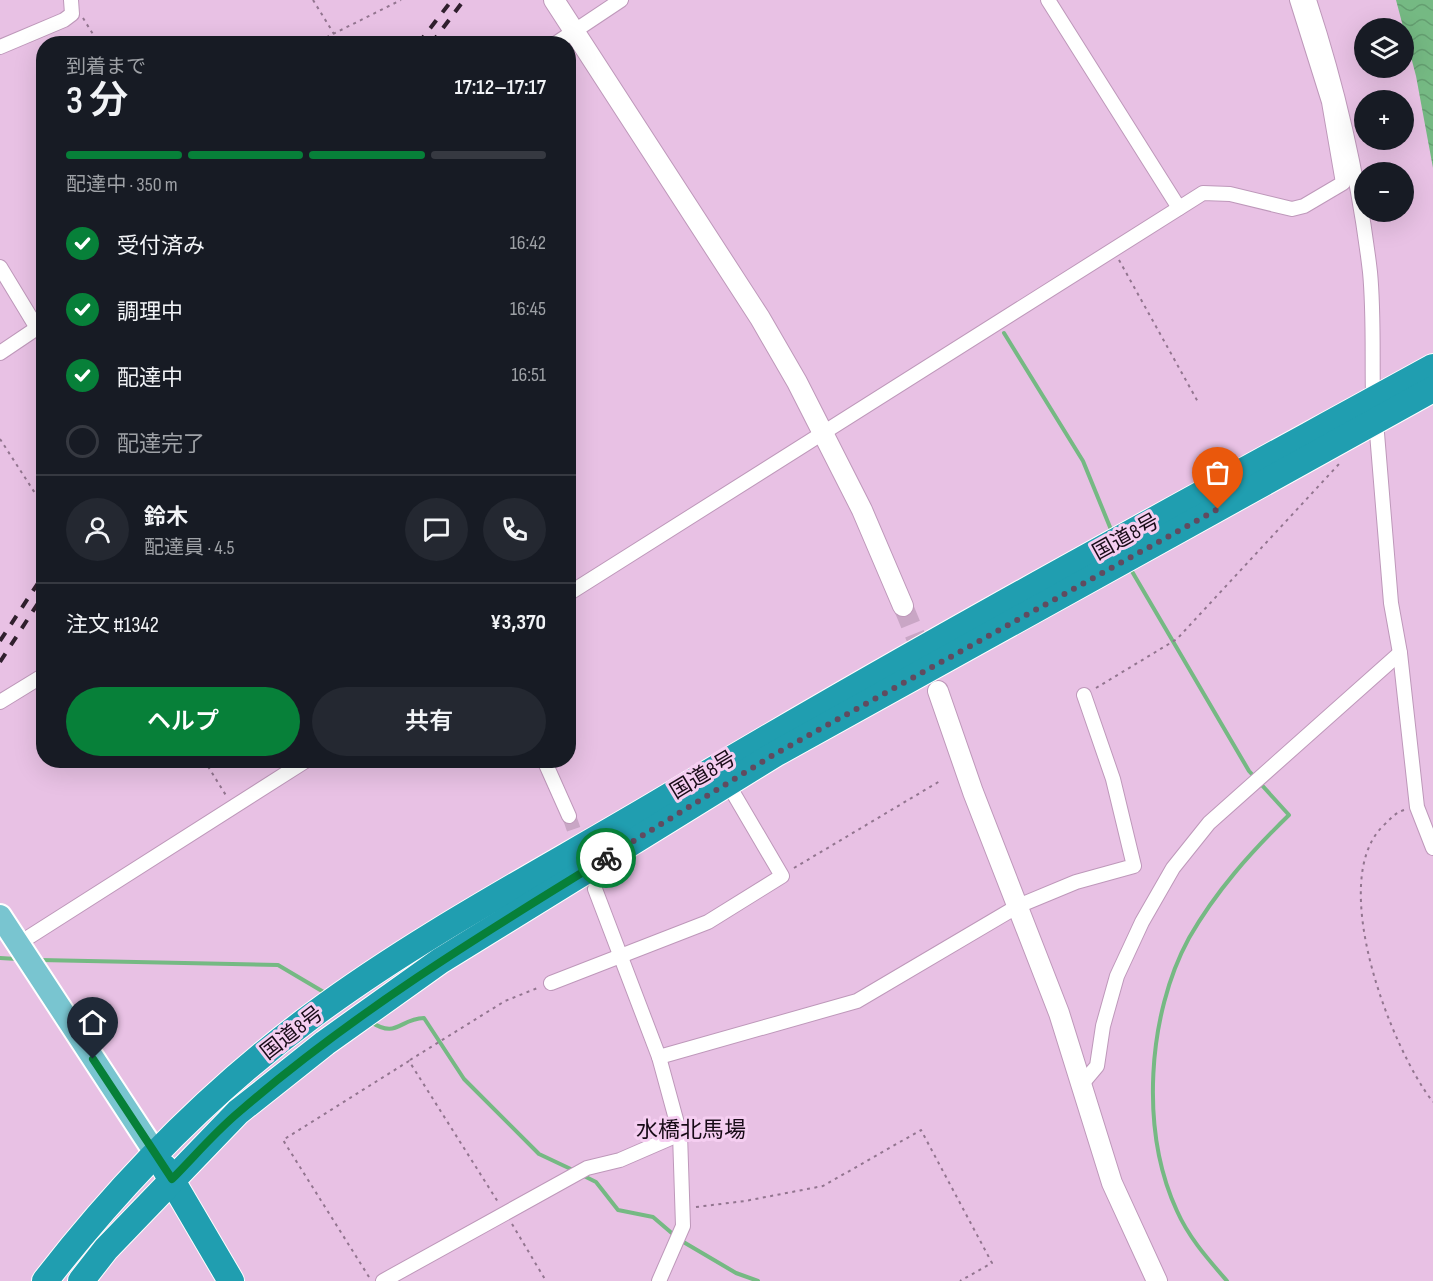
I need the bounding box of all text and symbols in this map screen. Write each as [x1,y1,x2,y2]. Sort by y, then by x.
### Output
map controls [1354,18,1414,222]
button: layers [1354,18,1414,78]
text: 到着まで [66,55,146,79]
text: 17:12–17:17 [454,74,546,101]
text: 3 分 [66,78,128,125]
button: + [1354,90,1414,150]
button: − [1354,162,1414,222]
text: 配達中 · 350 m [66,173,178,197]
icon: check [66,227,99,260]
text: 16:42 [510,231,546,255]
text: 受付済み [117,233,205,260]
icon: check [66,293,99,326]
text: 16:45 [510,297,546,321]
text: 調理中 [117,299,183,326]
icon: check [66,359,99,392]
text: 16:51 [511,363,546,387]
text: 配達中 [117,365,183,392]
text: 配達完了 [117,431,205,458]
pin [1192,447,1243,509]
icon: bag [1201,456,1234,489]
button: person [66,498,129,561]
button: chat [405,498,468,561]
button: phone [483,498,546,561]
text: 鈴木 [144,504,188,531]
street label: 国道8号 [1088,509,1164,565]
text: 配達員 · 4.5 [144,536,234,560]
text: ¥3,370 [490,609,546,636]
text: 注文 #1342 [66,612,159,639]
button: ヘルプ [66,687,300,756]
button: 共有 [312,687,546,756]
street label: 国道8号 [666,746,740,804]
courier [576,828,636,888]
icon: bike [590,842,623,875]
pin [67,997,118,1059]
street label: 国道8号 [256,1001,328,1065]
icon: home [76,1006,109,1039]
district label: 水橋北馬場 [636,1117,746,1144]

